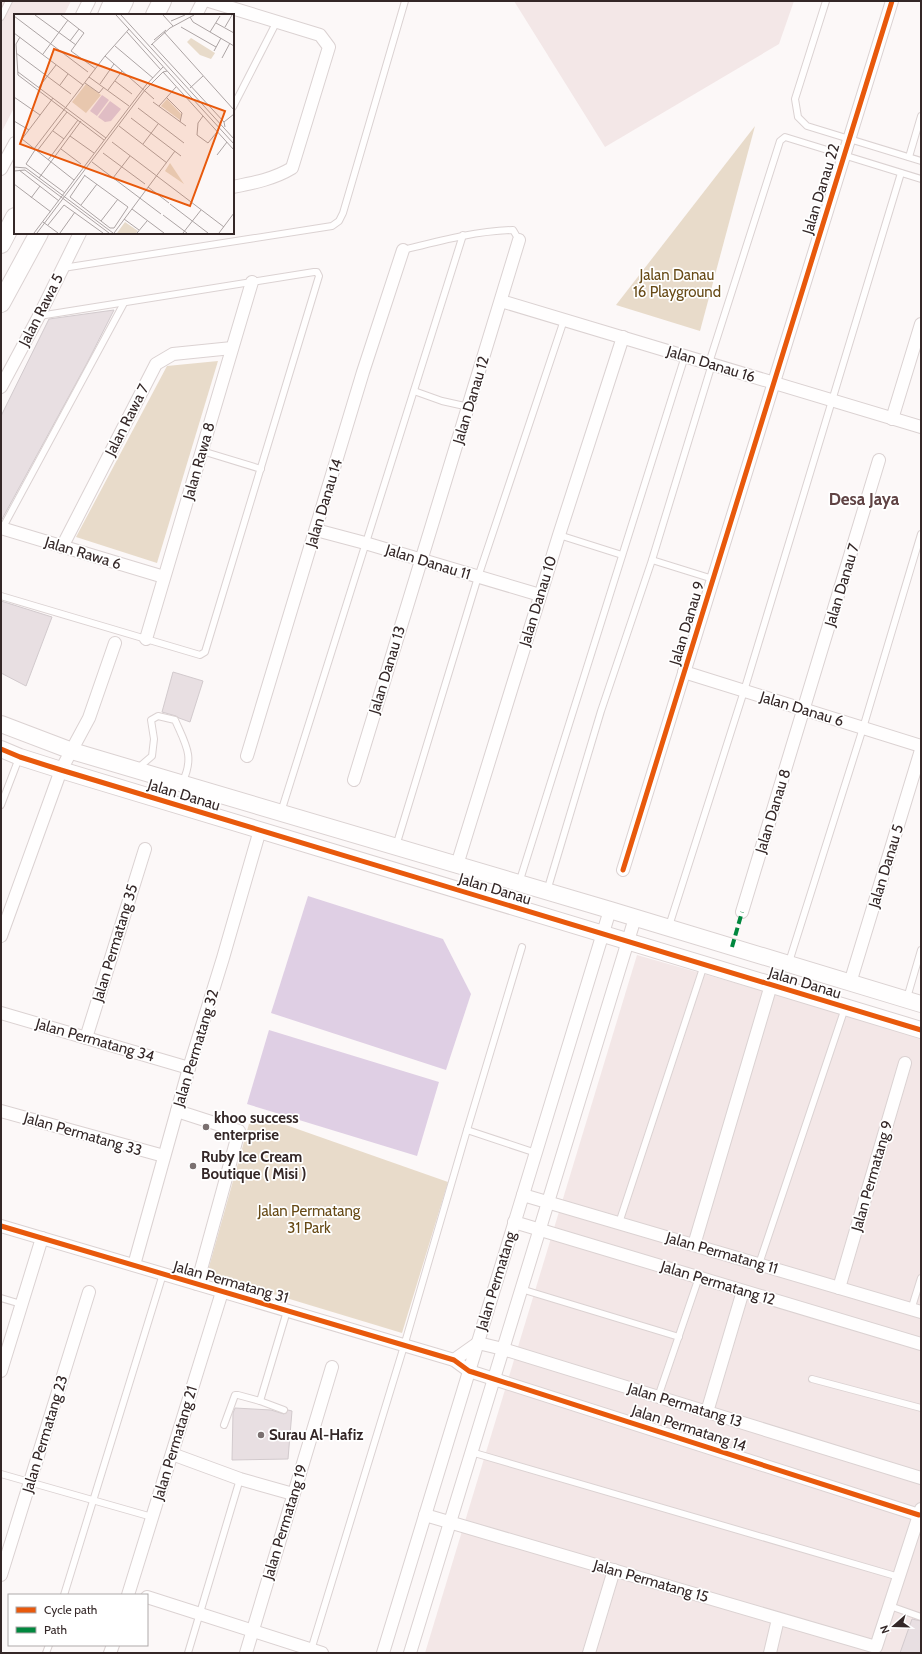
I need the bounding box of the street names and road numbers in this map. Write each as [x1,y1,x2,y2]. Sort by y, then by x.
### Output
street label: Jalan Danau 22 [798,141,843,237]
street label: Jalan Rawa 5 [15,271,67,350]
street label: Jalan Danau 16 [664,342,757,386]
street label: Jalan Danau 12 [449,354,493,447]
street label: Jalan Rawa 7 [101,381,153,460]
street label: Jalan Rawa 8 [179,420,219,503]
street label: Jalan Danau 14 [302,456,346,550]
street label: Jalan Rawa 6 [42,533,124,573]
street label: Jalan Danau 11 [382,540,473,583]
street label: Jalan Danau 7 [821,541,863,630]
street label: Jalan Danau 10 [515,554,560,649]
street label: Jalan Danau 9 [665,579,708,668]
street label: Jalan Danau 13 [365,624,409,717]
street label: Jalan Danau 6 [757,687,846,730]
street label: Jalan Danau 8 [751,767,794,856]
street label: Jalan Danau [145,775,222,815]
street label: Jalan Danau 5 [864,822,907,911]
street label: Jalan Danau [456,869,533,909]
street label: Jalan Permatang 35 [88,882,141,1005]
street label: Jalan Danau [766,963,843,1003]
street label: Jalan Permatang 32 [169,987,222,1110]
street label: Jalan Permatang 34 [33,1014,157,1066]
street label: Jalan Permatang 33 [21,1108,144,1159]
street label: Jalan Permatang 9 [847,1119,896,1234]
street label: Jalan Permatang 11 [663,1228,780,1278]
street label: Jalan Permatang [472,1229,520,1334]
street label: Jalan Permatang 31 [170,1257,291,1307]
street label: Jalan Permatang 12 [658,1257,777,1309]
street label: Jalan Permatang 23 [18,1373,71,1496]
street label: Jalan Permatang 13 [625,1379,744,1431]
street label: Jalan Permatang 21 [149,1384,201,1503]
street label: Jalan Permatang 14 [628,1401,749,1455]
street label: Jalan Permatang 19 [259,1462,311,1583]
street label: Jalan Permatang 15 [590,1556,711,1606]

